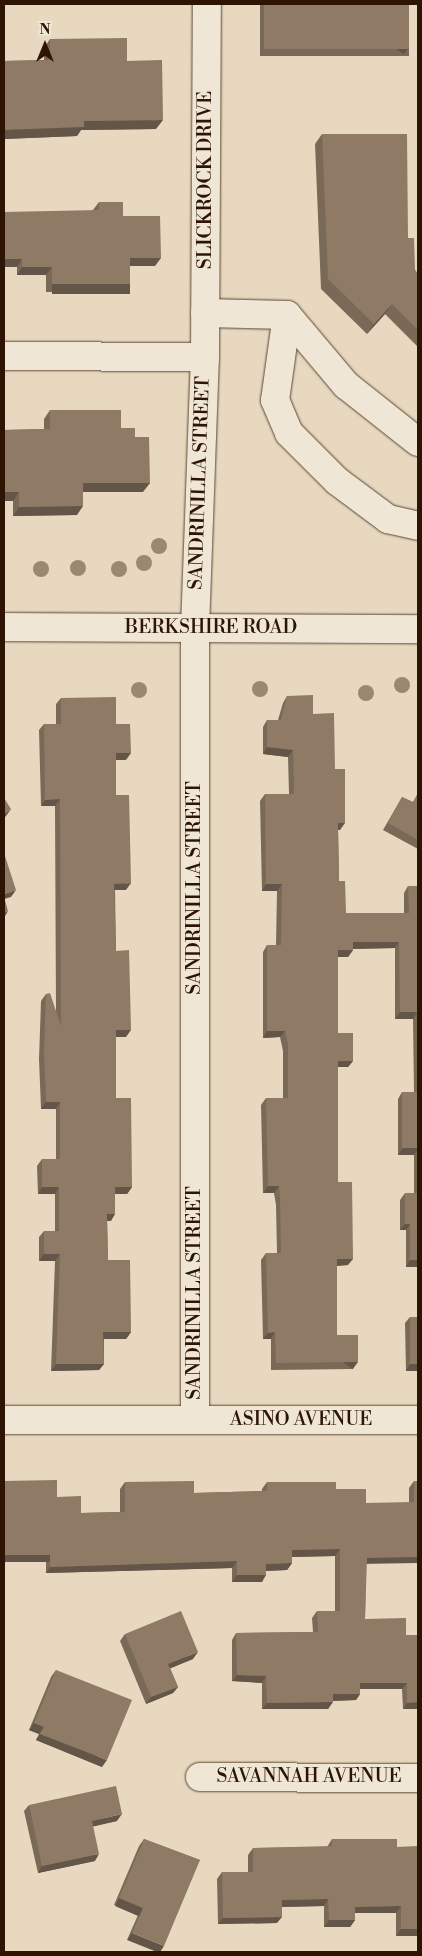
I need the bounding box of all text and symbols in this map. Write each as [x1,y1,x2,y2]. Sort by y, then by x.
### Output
north arrow [20,20,70,70]
text: N [39,21,51,39]
street label: SLICKROCK DRIVE [195,91,217,269]
street label: SANDRINILLA STREET [185,376,215,590]
street label: BERKSHIRE ROAD [125,617,297,639]
street label: SANDRINILLA STREET [184,781,206,995]
street label: SANDRINILLA STREET [184,1186,206,1400]
street label: ASINO AVENUE [230,1409,372,1431]
street label: SAVANNAH AVENUE [216,1766,402,1788]

